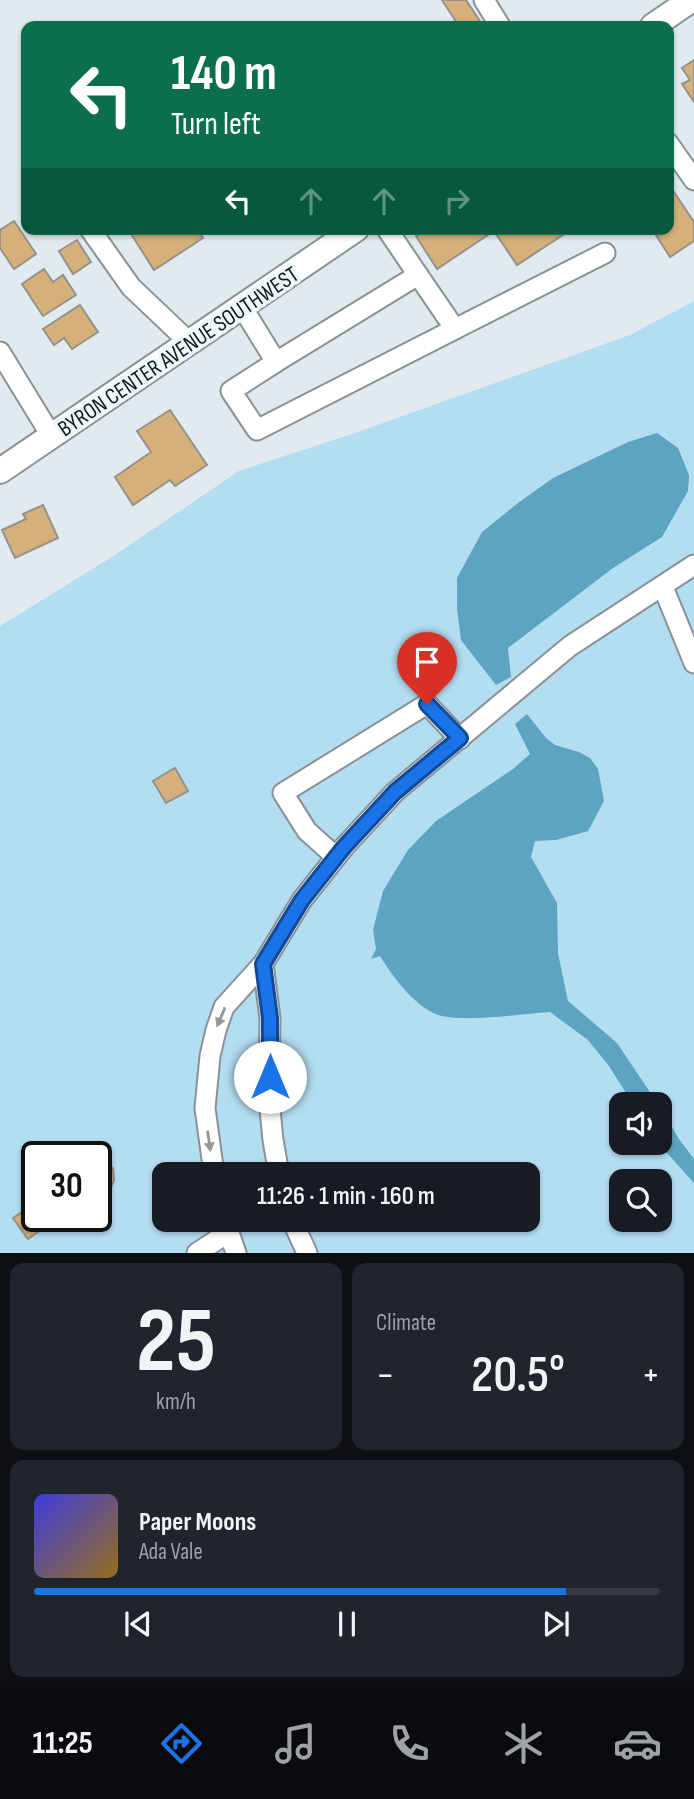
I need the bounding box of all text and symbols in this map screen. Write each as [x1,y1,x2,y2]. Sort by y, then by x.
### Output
text: 140 m [171,45,277,104]
icon: left [56,49,147,140]
text: Turn left [171,105,261,144]
icon: left [219,182,257,220]
icon: ahead [292,182,330,220]
icon: ahead [365,182,403,220]
icon: right [438,182,476,220]
street label: BYRON CENTER AVENUE SOUTHWEST [53,261,304,443]
pin [397,632,457,704]
icon: arrive [408,643,446,681]
one-way arrow [216,1007,227,1028]
position arrow [233,1040,307,1114]
map controls [609,1092,672,1232]
button: sound [609,1092,672,1155]
one-way arrow [204,1130,215,1152]
speed limit sign: 30 [21,1141,112,1232]
button: search [609,1169,672,1232]
text: 11:26 · 1 min · 160 m [257,1181,435,1212]
text: 25 [136,1288,216,1397]
text: Climate [376,1309,436,1337]
text: 20.5° [471,1344,565,1407]
text: − [376,1353,395,1398]
text: + [641,1353,660,1398]
text: km/h [156,1388,196,1416]
text: Paper Moons [139,1507,256,1538]
text: Ada Vale [139,1538,203,1566]
icon: previous [119,1605,157,1643]
icon: pause [328,1605,366,1643]
icon: next [537,1605,575,1643]
icon: directions [157,1719,206,1768]
icon: music [271,1719,320,1768]
icon: phone [385,1719,434,1768]
icon: climate [499,1719,548,1768]
icon: car [613,1719,662,1768]
text: 11:25 [32,1724,93,1763]

